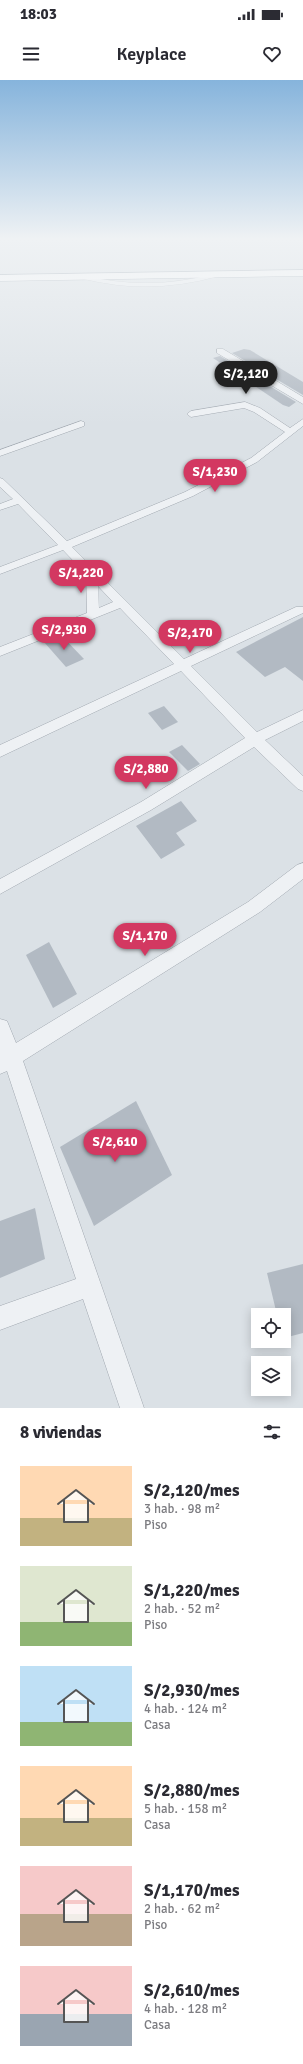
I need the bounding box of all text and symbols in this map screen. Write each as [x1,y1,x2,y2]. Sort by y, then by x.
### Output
text: 18:03 [20,5,57,23]
icon: menu [20,43,42,65]
text: Keyplace [117,43,186,65]
icon: heart [261,43,283,65]
pin: S/2,120 [209,361,283,395]
text: S/2,120 [223,366,269,382]
pin: S/1,230 [178,459,252,493]
text: S/1,230 [192,464,238,480]
pin: S/1,220 [44,560,118,594]
text: S/1,220 [58,565,104,581]
pin: S/2,930 [27,617,101,651]
pin: S/2,170 [153,620,227,654]
text: S/2,930 [41,622,87,638]
text: S/2,170 [167,625,213,641]
pin: S/2,880 [109,756,183,790]
text: S/2,880 [123,761,169,777]
pin: S/1,170 [108,923,182,957]
text: S/1,170 [122,928,168,944]
pin: S/2,610 [78,1129,152,1163]
text: S/2,610 [92,1134,138,1150]
map controls [251,1308,291,1396]
button: locate [251,1308,291,1348]
button: layers [251,1356,291,1396]
icon: filters [261,1421,283,1443]
text: 8 viviendas [20,1422,102,1443]
text: S/2,120/mes [144,1480,240,1501]
icon: home [52,1482,100,1530]
text: 3 hab. · 98 m² [144,1501,220,1517]
text: Piso [144,1517,167,1533]
text: S/1,220/mes [144,1580,240,1601]
icon: home [52,1582,100,1630]
text: 2 hab. · 52 m² [144,1601,220,1617]
text: Piso [144,1617,167,1633]
text: S/2,930/mes [144,1680,240,1701]
icon: home [52,1682,100,1730]
text: 4 hab. · 124 m² [144,1701,227,1717]
text: Casa [144,1717,171,1733]
text: S/2,880/mes [144,1780,240,1801]
icon: home [52,1782,100,1830]
text: 5 hab. · 158 m² [144,1801,227,1817]
text: Casa [144,1817,171,1833]
text: S/1,170/mes [144,1880,240,1901]
icon: home [52,1882,100,1930]
text: 2 hab. · 62 m² [144,1901,220,1917]
text: Piso [144,1917,167,1933]
text: S/2,610/mes [144,1980,240,2001]
icon: home [52,1982,100,2030]
text: 4 hab. · 128 m² [144,2001,227,2017]
text: Casa [144,2017,171,2033]

